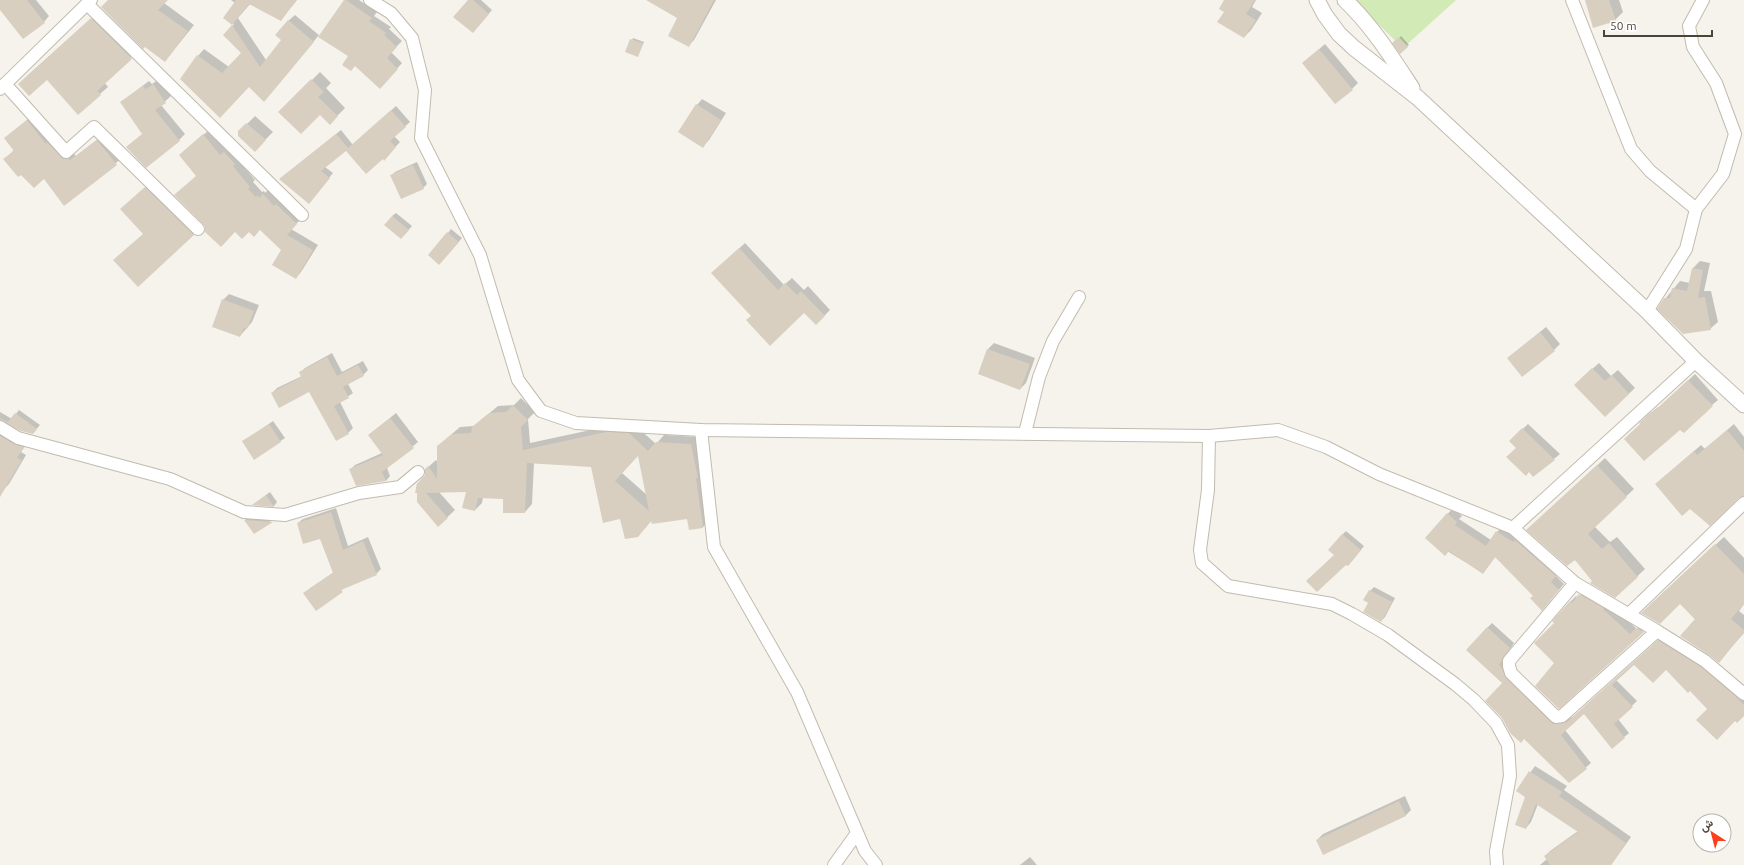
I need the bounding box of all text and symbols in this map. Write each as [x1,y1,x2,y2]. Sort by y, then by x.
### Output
scale bar [1604,12,1712,38]
text: 50 m [1610,19,1637,32]
north arrow [1692,813,1732,853]
text: ش [1697,816,1716,834]

